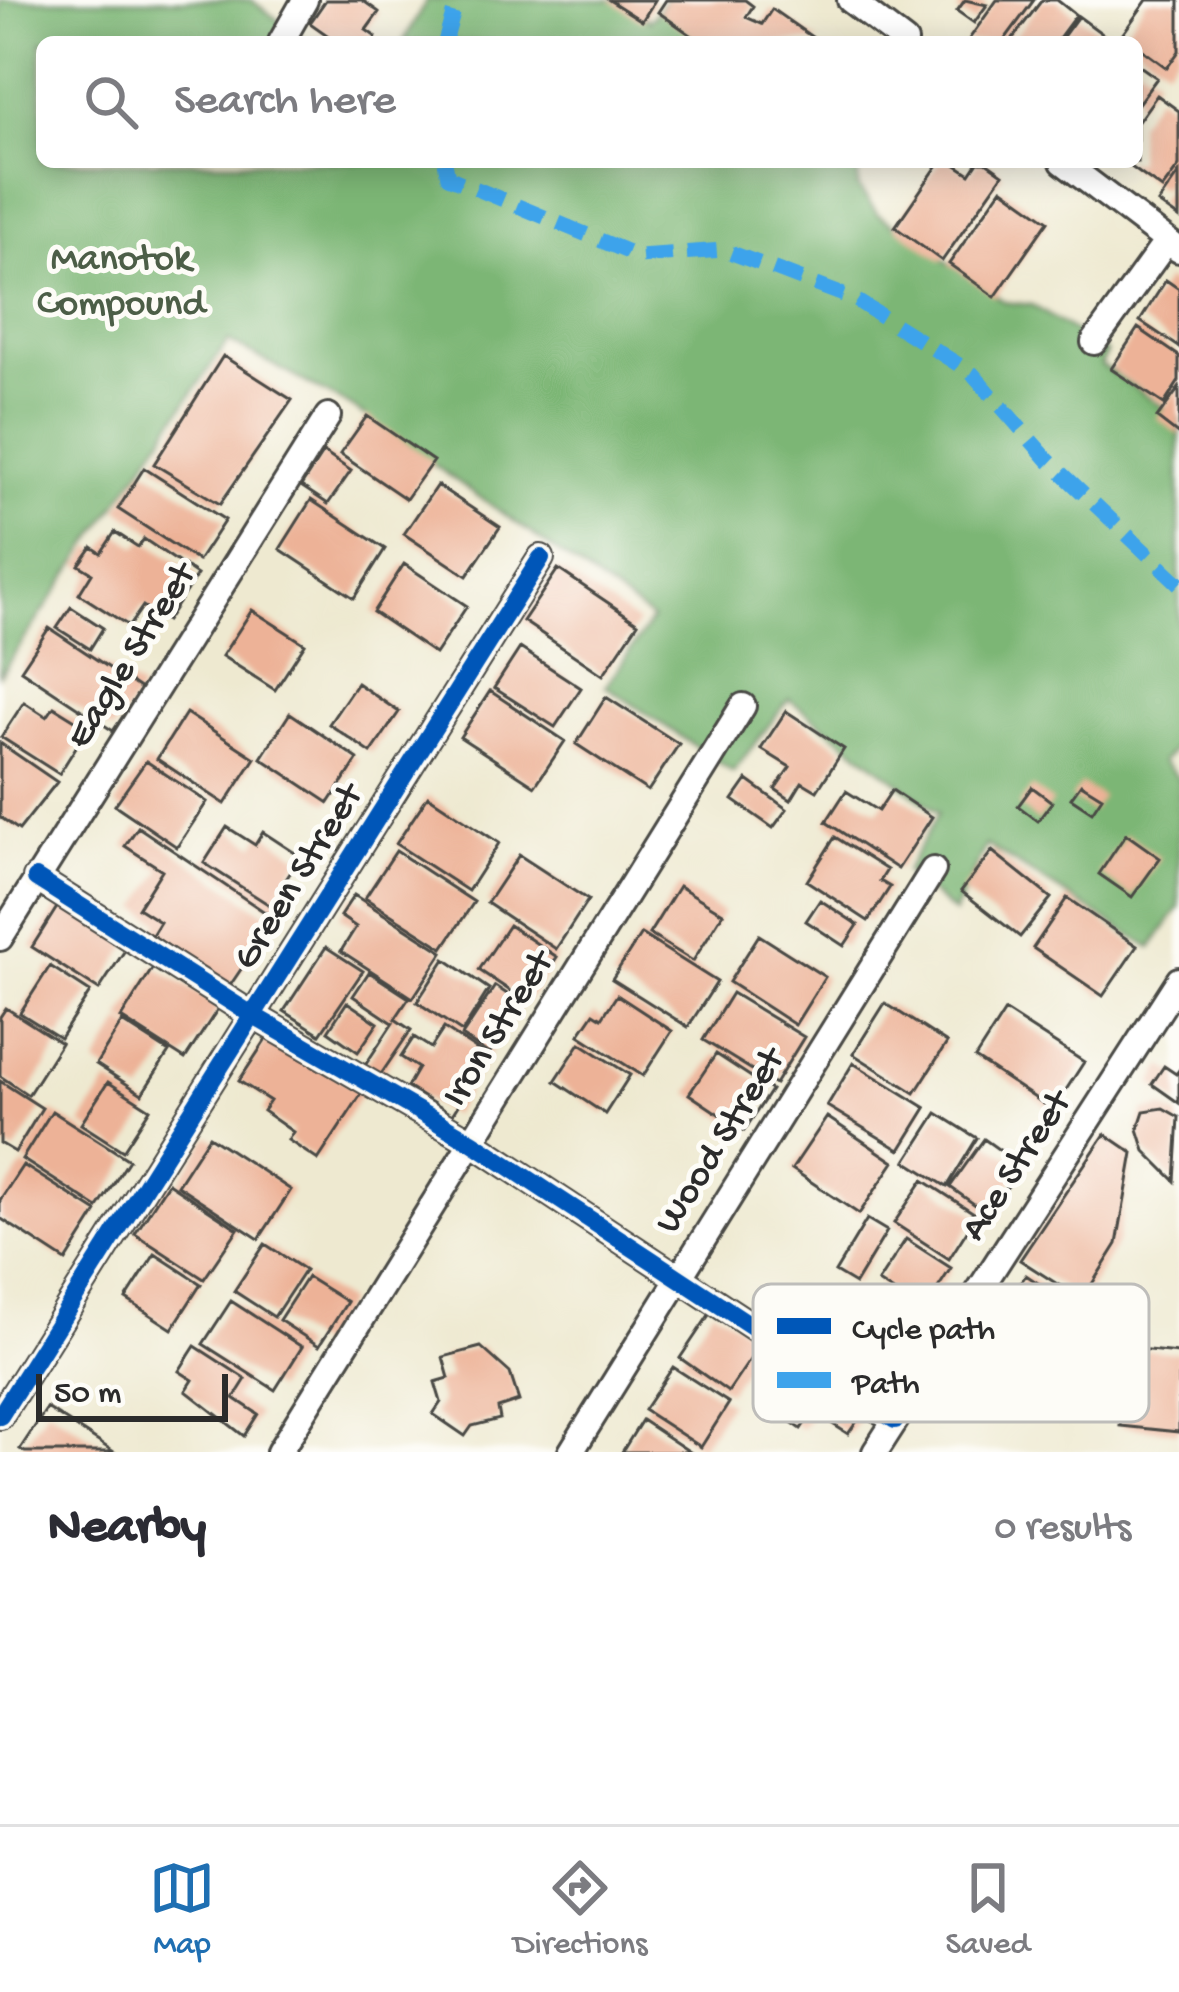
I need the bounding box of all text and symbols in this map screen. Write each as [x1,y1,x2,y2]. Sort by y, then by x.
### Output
search box [36,36,1143,168]
icon: search [78,69,144,135]
text: Search here [174,76,396,129]
park label: Manotok Compound [37,238,208,329]
street label: Eagle Street [58,553,210,758]
street label: Green Street [225,774,377,979]
street label: Iron Street [434,941,568,1116]
street label: Wood Street [647,1038,799,1243]
street label: Ace Street [953,1081,1085,1251]
legend [753,1284,1149,1422]
text: Cycle path [852,1313,995,1351]
text: Path [851,1367,920,1405]
scale bar [36,1368,228,1421]
text: 50 m [54,1376,121,1414]
text: Nearby [48,1500,206,1560]
text: 0 results [994,1507,1131,1553]
tab: Map [149,1855,215,1965]
tab: Directions [513,1855,647,1965]
tab: Saved [945,1855,1030,1965]

